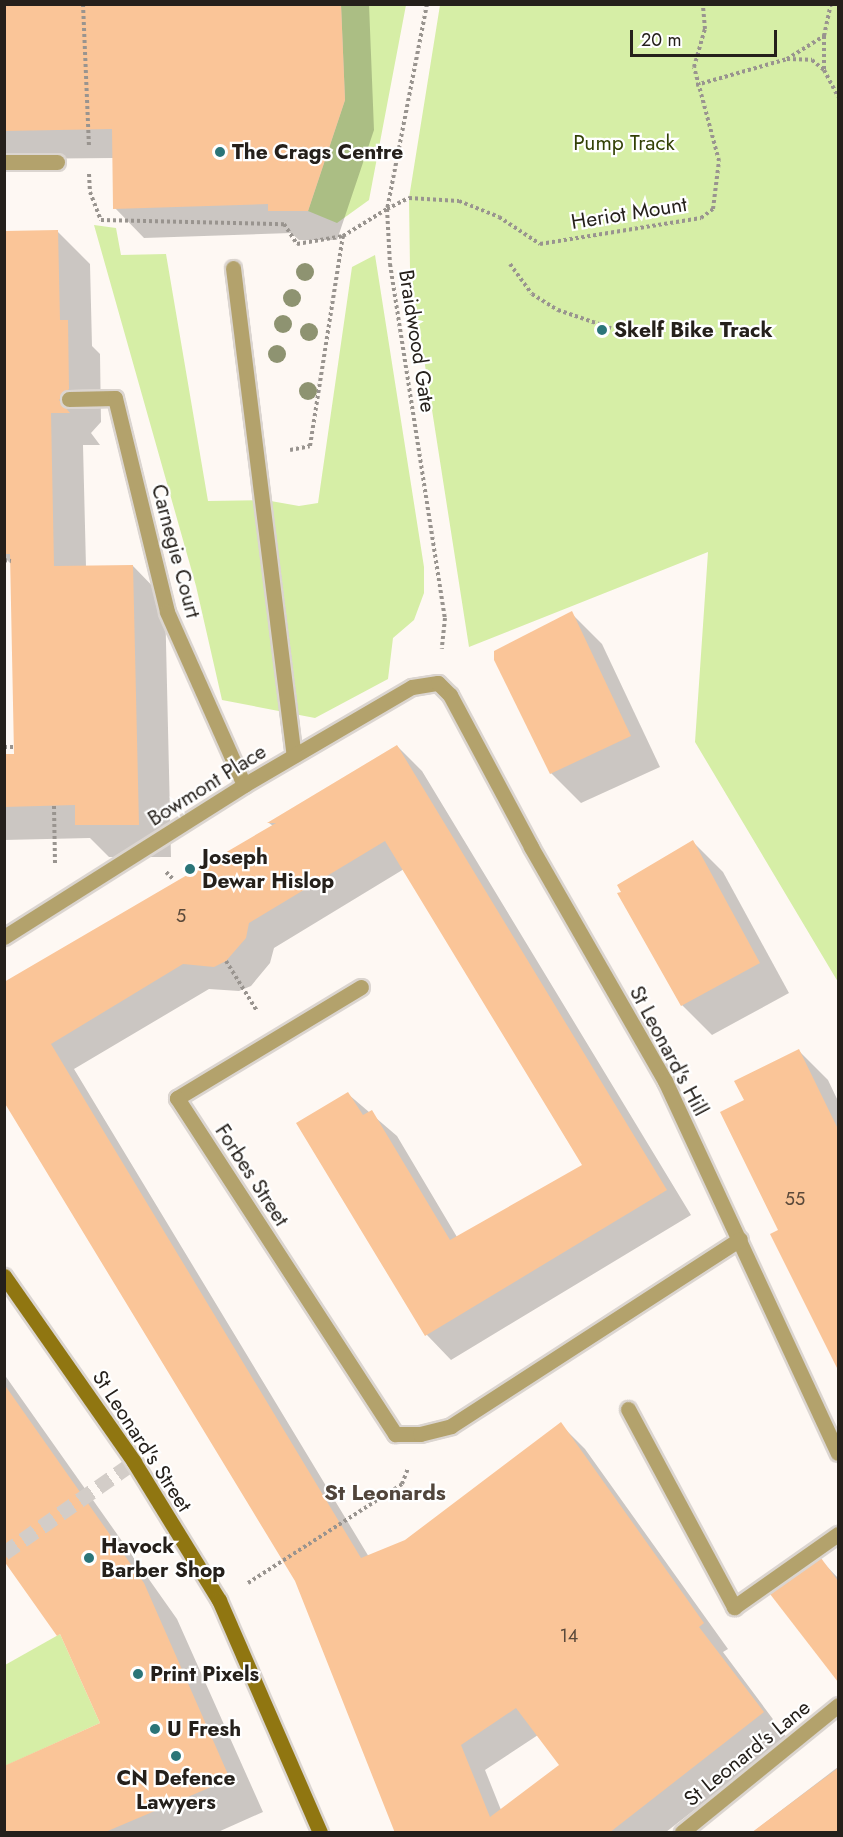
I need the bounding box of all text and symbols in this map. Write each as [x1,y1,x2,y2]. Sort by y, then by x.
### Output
scale bar [633,18,780,56]
text: 20 m [641,27,681,53]
park label: Pump Track [573,130,675,156]
place label: The Crags Centre [232,139,403,165]
marker: The Crags Centre [213,145,227,159]
street label: Heriot Mount [569,191,689,235]
street label: Braidwood Gate [393,268,441,414]
place label: Skelf Bike Track [614,317,773,343]
marker: Skelf Bike Track [595,323,609,337]
street label: Carnegie Court [146,481,206,621]
street label: Bowmont Place [143,739,271,831]
place label: Joseph Dewar Hislop [202,844,334,894]
marker: Joseph Dewar Hislop [183,862,197,876]
house number: 5 [176,905,186,927]
street label: St Leonard's Hill [624,982,714,1120]
street label: Forbes Street [210,1119,294,1231]
house number: 55 [785,1188,805,1210]
street label: St Leonard's Street [87,1366,197,1516]
district label: St Leonards [324,1480,446,1506]
place label: Havock Barber Shop [101,1533,225,1583]
marker: Havock Barber Shop [82,1551,96,1565]
house number: 14 [560,1625,578,1647]
place label: Print Pixels [150,1661,259,1687]
marker: Print Pixels [131,1667,145,1681]
street label: St Leonard's Lane [679,1694,815,1812]
place label: U Fresh [167,1716,241,1742]
marker: U Fresh [148,1722,162,1736]
marker: CN Defence Lawyers [169,1749,183,1763]
place label: CN Defence Lawyers [117,1765,235,1815]

